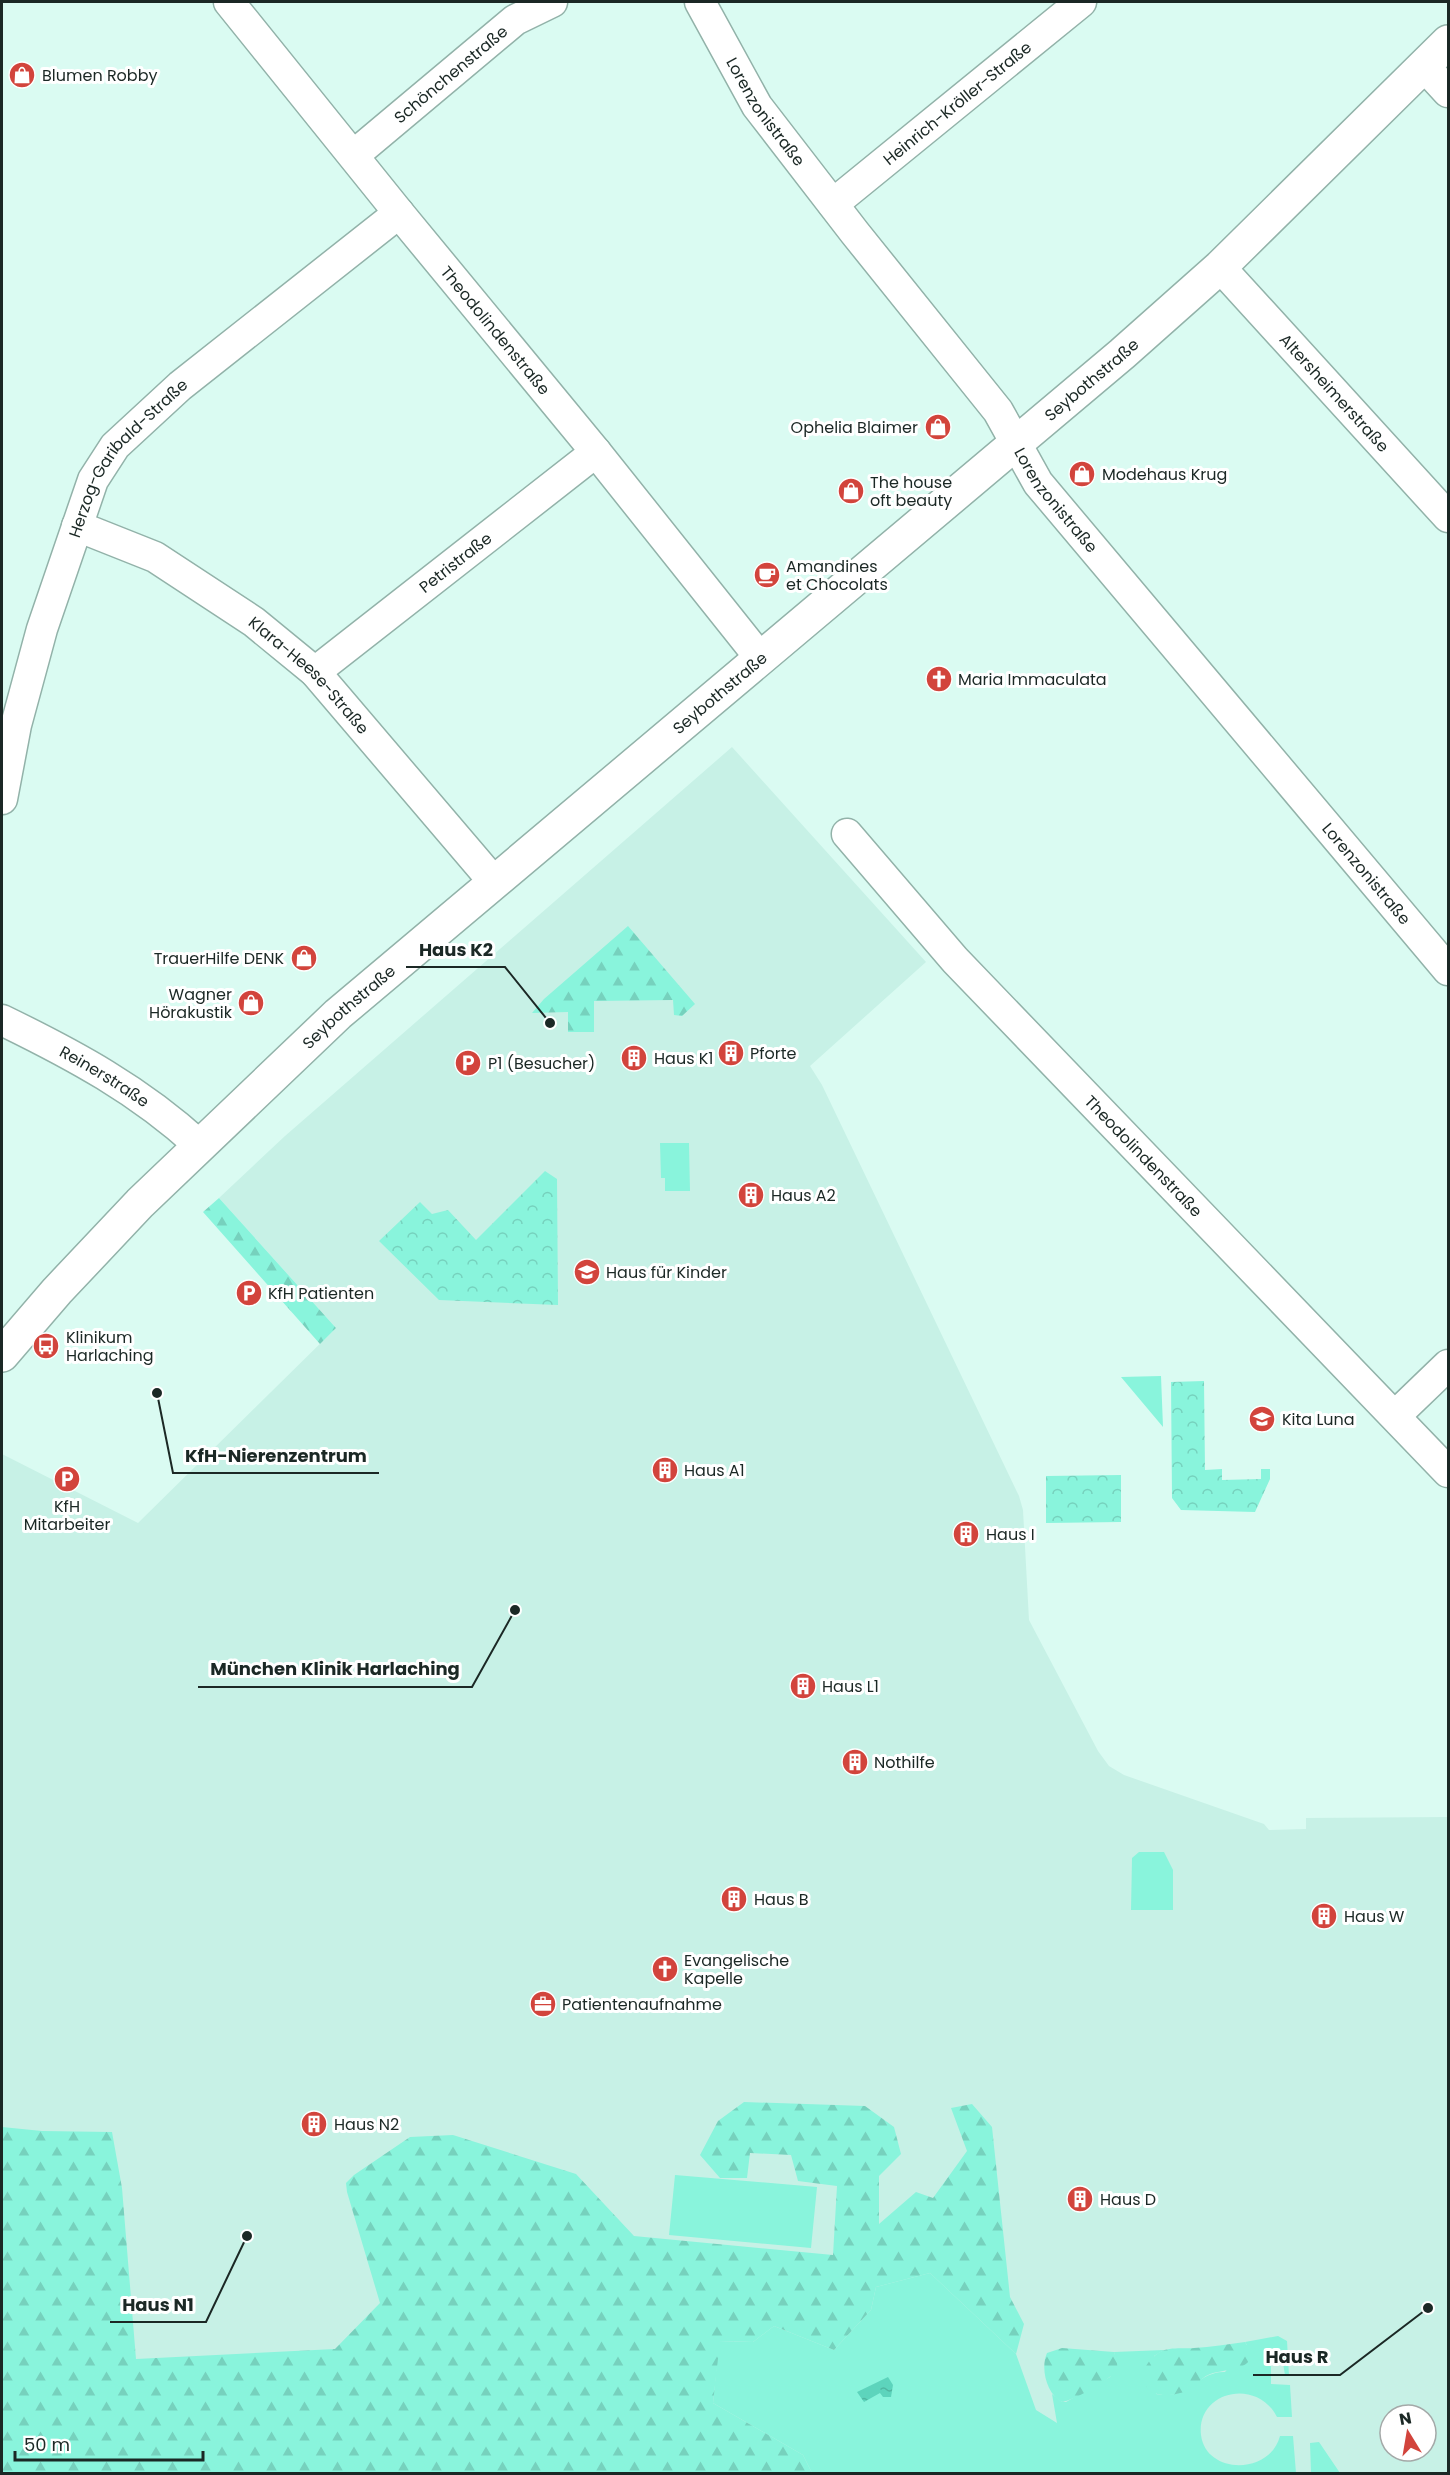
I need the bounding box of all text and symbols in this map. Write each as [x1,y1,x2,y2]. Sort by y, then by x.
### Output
street label: Schönchenstraße [389,20,512,128]
street label: Heinrich-Kröller-Straße [878,36,1036,170]
street label: Lorenzonistraße [721,53,811,171]
shop icon: Blumen Robby [7,60,37,90]
place label: Blumen Robby [42,64,158,87]
street label: Theodolindenstraße [436,261,556,400]
street label: Altersheimerstraße [1274,328,1395,457]
street label: Seybothstraße [1039,333,1144,426]
street label: Herzog-Garibald-Straße [63,373,192,540]
shop icon: Ophelia Blaimer [923,412,953,442]
place label: Ophelia Blaimer [791,416,918,439]
street label: Lorenzonistraße [1009,443,1103,558]
shop icon: Modehaus Krug [1067,459,1097,489]
place label: Modehaus Krug [1102,463,1227,486]
place label: The house oft beauty [870,471,952,512]
shop icon: The house oft beauty [836,476,866,506]
street label: Petristraße [414,526,496,598]
place label: Amandines et Chocolats [786,555,888,596]
cafe icon: Amandines et Chocolats [752,560,782,590]
street label: Klara-Heese-Straße [244,611,375,739]
street label: Seybothstraße [667,646,772,739]
church icon: Maria Immaculata [924,664,954,694]
place label: Maria Immaculata [958,668,1107,691]
street label: Lorenzonistraße [1317,817,1416,929]
callout: Haus K2 [406,931,505,967]
text: Haus K2 [419,937,493,962]
shop icon: TrauerHilfe DENK [289,943,319,973]
place label: TrauerHilfe DENK [154,947,284,970]
street label: Seybothstraße [297,959,400,1054]
place label: Wagner Hörakustik [149,983,233,1024]
shop icon: Wagner Hörakustik [236,988,266,1018]
building icon: Pforte [716,1038,746,1068]
street label: Reinerstraße [56,1040,154,1113]
place label: Pforte [750,1042,797,1065]
building icon: Haus K1 [619,1043,649,1073]
place label: Haus K1 [654,1047,713,1070]
parking icon: P1 (Besucher) [453,1048,483,1078]
place label: P1 (Besucher) [488,1052,595,1075]
street label: Theodolindenstraße [1080,1090,1208,1222]
building icon: Haus A2 [736,1180,766,1210]
place label: Haus A2 [771,1184,836,1207]
school or university icon: Haus für Kinder [572,1257,602,1287]
place label: Haus für Kinder [606,1261,727,1284]
parking icon: KfH Patienten [234,1278,264,1308]
place label: KfH Patienten [268,1282,374,1305]
place label: Klinikum Harlaching [66,1326,154,1367]
bus stop icon: Klinikum Harlaching [31,1331,61,1361]
school or university icon: Kita Luna [1247,1404,1277,1434]
place label: Kita Luna [1282,1408,1355,1431]
callout: KfH-Nierenzentrum [173,1437,379,1473]
text: KfH-Nierenzentrum [185,1443,367,1468]
building icon: Haus A1 [650,1455,680,1485]
place label: Haus A1 [684,1459,745,1482]
parking icon: KfH Mitarbeiter [52,1464,82,1494]
place label: KfH Mitarbeiter [24,1495,110,1536]
building icon: Haus I [951,1519,981,1549]
place label: Haus I [986,1523,1035,1546]
callout: München Klinik Harlaching [198,1651,472,1687]
text: München Klinik Harlaching [210,1656,460,1681]
building icon: Haus L1 [788,1671,818,1701]
place label: Haus L1 [822,1675,879,1698]
building icon: Nothilfe [840,1747,870,1777]
place label: Nothilfe [874,1751,935,1774]
building icon: Haus B [719,1884,749,1914]
place label: Haus B [754,1888,809,1911]
building icon: Haus W [1309,1901,1339,1931]
place label: Haus W [1344,1905,1405,1928]
place label: Evangelische Kapelle [684,1949,789,1990]
church icon: Evangelische Kapelle [650,1954,680,1984]
office icon: Patientenaufnahme [528,1989,558,2019]
place label: Patientenaufnahme [562,1993,722,2016]
building icon: Haus N2 [299,2109,329,2139]
place label: Haus N2 [334,2113,399,2136]
building icon: Haus D [1065,2184,1095,2214]
place label: Haus D [1100,2188,1156,2211]
callout: Haus N1 [110,2286,206,2322]
text: Haus N1 [122,2292,194,2317]
callout: Haus R [1253,2339,1340,2375]
text: Haus R [1265,2344,1329,2369]
north arrow [1378,2403,1438,2463]
text: N [1397,2406,1413,2431]
scale bar [15,2424,202,2462]
text: 50 m [24,2432,70,2457]

